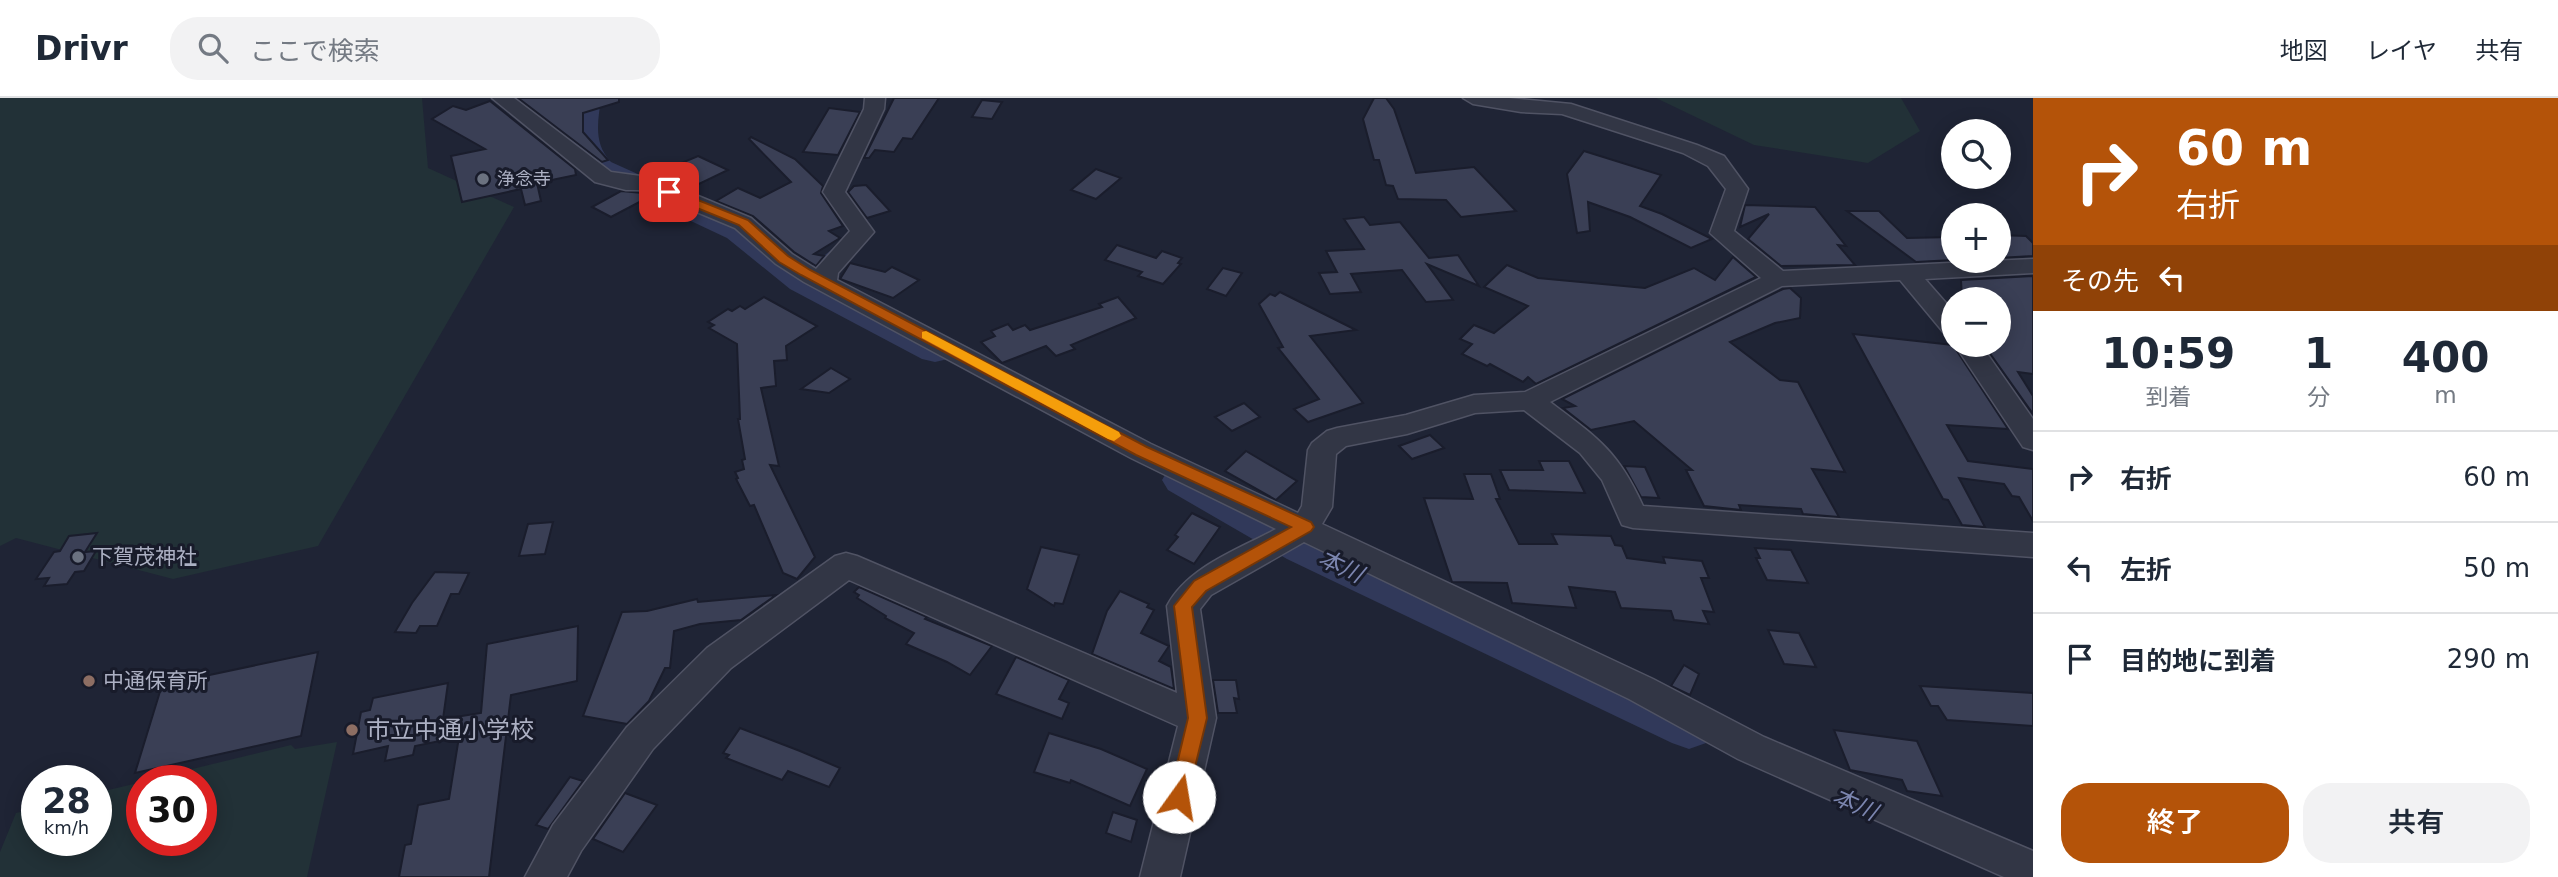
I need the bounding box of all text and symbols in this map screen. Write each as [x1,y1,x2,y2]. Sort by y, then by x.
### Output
search box [170,17,660,80]
text: Drivr [35,29,128,68]
icon: search [194,29,232,67]
text: ここで検索 [250,36,380,66]
text: 地図 [2280,37,2328,65]
text: レイヤ [2366,37,2437,65]
text: 共有 [2475,37,2523,65]
map controls [1941,119,2011,357]
button: search [1941,119,2011,189]
text: 60 m [2176,120,2312,177]
icon: right [2061,126,2152,217]
pin [639,162,699,222]
place label: 浄念寺 [497,168,551,189]
marker: 浄念寺 [475,171,491,187]
icon: arrive [650,173,688,211]
text: 右折 [2176,186,2240,224]
button: + [1941,203,2011,273]
icon: left [2153,259,2191,297]
text: その先 [2061,266,2139,296]
button: − [1941,287,2011,357]
text: 10:59 [2102,329,2235,378]
text: 1 [2304,329,2333,378]
text: 400 [2402,333,2489,382]
text: m [2434,382,2457,408]
text: 到着 [2145,384,2191,410]
text: 分 [2307,384,2330,410]
icon: right [2061,458,2099,496]
text: 60 m [2463,462,2530,492]
text: 右折 [2120,464,2172,494]
water label: 本川 [1315,544,1370,589]
place label: 下賀茂神社 [92,545,197,569]
marker: 下賀茂神社 [70,549,86,565]
icon: left [2061,549,2099,587]
text: 50 m [2463,553,2530,583]
text: 左折 [2120,555,2172,585]
icon: arrive [2061,640,2099,678]
text: 290 m [2447,644,2530,674]
text: 目的地に到着 [2120,646,2276,676]
place label: 中通保育所 [103,669,208,693]
marker: 中通保育所 [81,673,97,689]
place label: 市立中通小学校 [366,716,534,744]
marker: 市立中通小学校 [344,722,360,738]
position arrow [1142,760,1216,834]
speed limit sign: 30 [126,765,217,856]
text: 28 [42,781,91,821]
water label: 本川 [1829,783,1884,826]
button: 終了 [2061,783,2289,863]
button: 共有 [2303,783,2530,863]
text: km/h [44,817,89,838]

